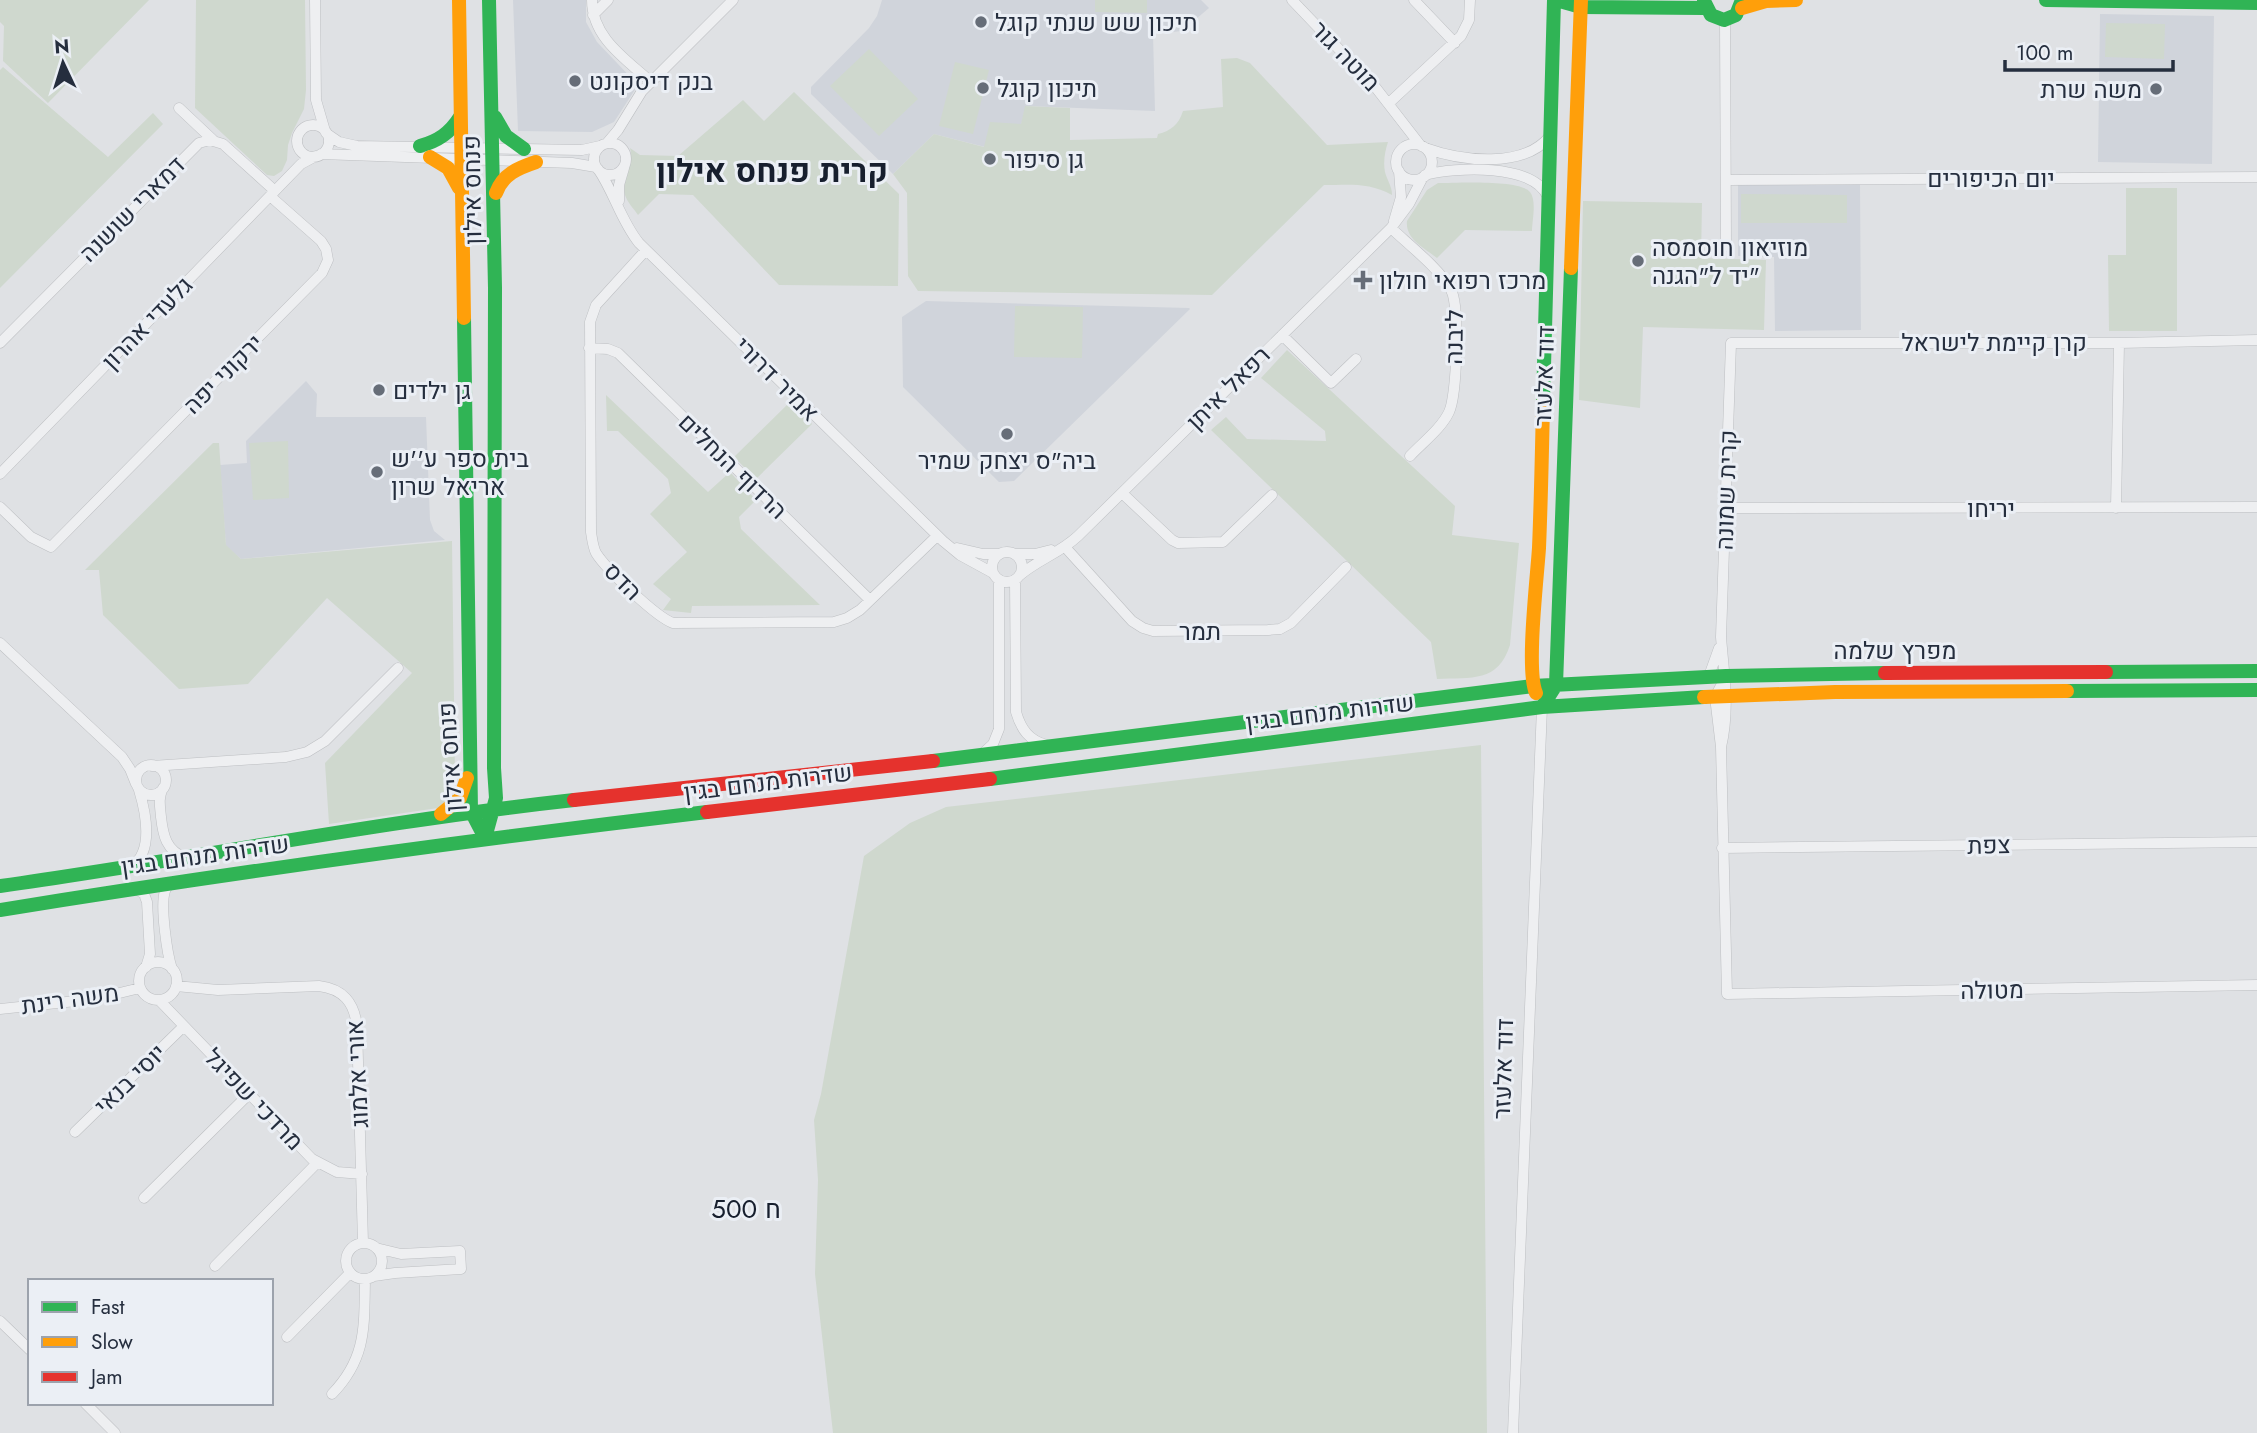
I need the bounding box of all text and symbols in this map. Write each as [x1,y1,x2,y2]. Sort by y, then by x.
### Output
place label: תיכון שש שנתי קוגל [995,5,1197,40]
street label: מוטה גור [1303,13,1389,99]
marker: תיכון שש שנתי קוגל [973,14,989,30]
north arrow [28,28,98,98]
scale bar [2005,28,2173,72]
text: N [53,33,70,61]
text: 100 m [2016,38,2073,68]
place label: בנק דיסקונט [589,64,713,99]
place label: תיכון קוגל [997,71,1097,106]
place label: משה שרת [2041,72,2142,107]
marker: בנק דיסקונט [567,73,583,89]
marker: תיכון קוגל [975,80,991,96]
marker: משה שרת [2148,81,2164,97]
street label: פנחס אילון [454,135,490,245]
place label: גן סיפור [1004,142,1084,177]
street label: דמארי שושנה [71,148,193,270]
district label: קרית פנחס אילון [656,148,888,194]
marker: גן סיפור [982,151,998,167]
street label: יום הכיפורים [1927,161,2055,196]
place label: מוזיאון חוסמסה יד ל"הגנה" [1652,230,1808,293]
marker: מוזיאון חוסמסה יד ל"הגנה" [1630,253,1646,269]
place label: מרכז רפואי חולון [1379,263,1546,298]
street label: גלעדי אהרון [94,269,200,377]
marker: מרכז רפואי חולון [1353,270,1373,290]
street label: ליבנה [1436,309,1472,365]
street label: דוד אלעזר [1525,325,1563,427]
street label: קרן קיימת לישראל [1901,325,2087,360]
street label: ירקוני יפה [175,326,271,422]
street label: אמיר דרורי [727,329,827,429]
street label: רפאל איתן [1178,338,1278,438]
place label: גן ילדים [393,373,471,408]
marker: גן ילדים [371,382,387,398]
street label: הרדוף הנחלים [671,405,795,527]
marker: ביה"ס יצחק שמיר [999,426,1015,442]
street label: קרית שמונה [1706,429,1746,551]
place label: בית ספר ע''ש אריאל שרון [391,441,529,504]
place label: ביה"ס יצחק שמיר [918,443,1096,478]
marker: בית ספר ע''ש אריאל שרון [369,464,385,480]
street label: יריחו [1967,491,2015,526]
street label: הדס [596,554,650,608]
street label: תמר [1179,614,1221,649]
street label: מפרץ שלמה [1834,633,1956,668]
street label: שדרות מנחם בגין [1244,684,1416,740]
street label: פנחס אילון [429,701,471,813]
street label: שדרות מנחם בגין [682,754,854,810]
street label: שדרות מנחם בגין [119,826,291,884]
street label: צפת [1967,827,2011,863]
street label: מטולה [1960,972,2024,1008]
street label: משה רינת [19,975,121,1023]
street label: דוד אלעזר [1484,1018,1522,1120]
street label: אורי אלמוג [337,1019,377,1129]
street label: יוסי בנאי [86,1036,174,1122]
street label: מרדכי שפיגל [196,1040,312,1158]
district label: ח 500 [711,1190,781,1228]
legend [28,1279,273,1405]
text: Fast [91,1292,124,1322]
text: Slow [91,1327,133,1357]
text: Jam [88,1362,123,1392]

